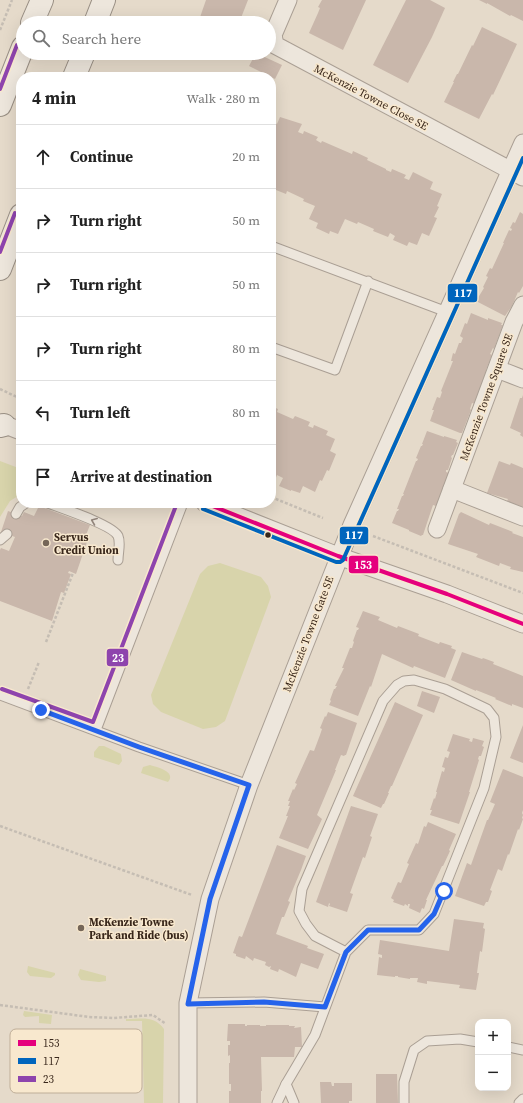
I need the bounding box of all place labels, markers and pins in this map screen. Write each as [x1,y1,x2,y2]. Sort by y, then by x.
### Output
place label: Servus Credit Union [54,530,119,558]
unlabelled marker [263,530,273,540]
marker: Servus Credit Union [41,538,51,548]
place label: McKenzie Towne Park and Ride (bus) [89,915,189,943]
marker: McKenzie Towne Park and Ride (bus) [76,923,86,933]

